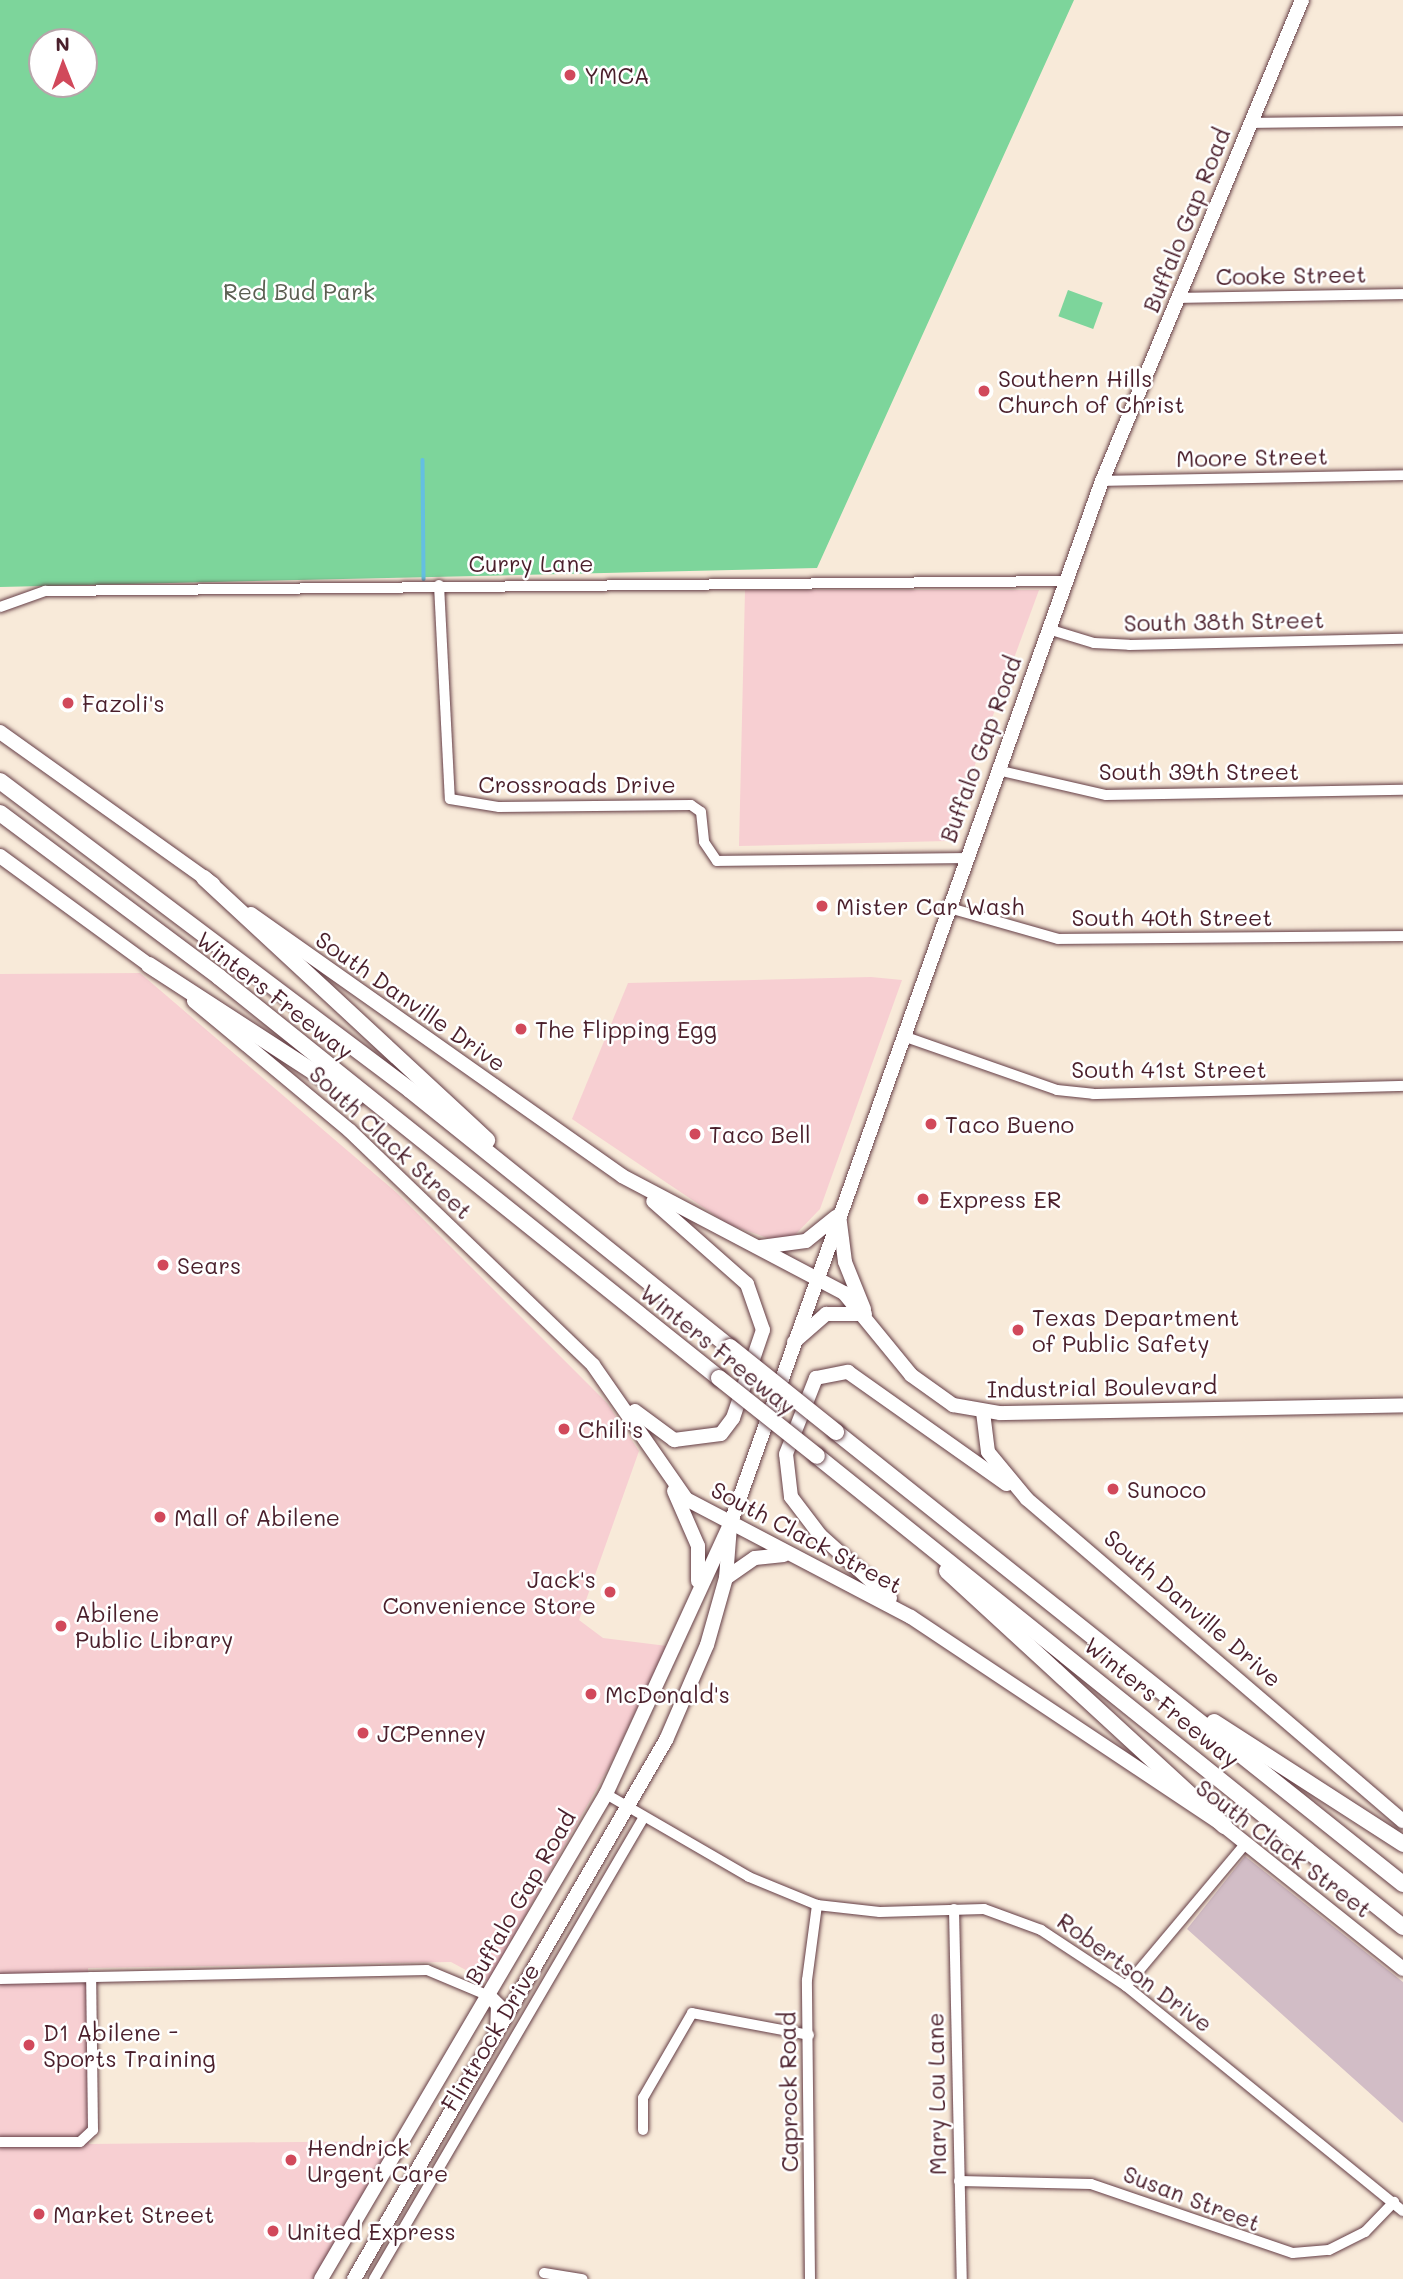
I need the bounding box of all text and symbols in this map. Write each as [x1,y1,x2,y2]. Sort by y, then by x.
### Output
north arrow [28,28,98,98]
text: N [55,31,70,56]
place label: YMCA [584,61,650,89]
marker: YMCA [562,67,578,83]
street label: Buffalo Gap Road [1136,124,1236,316]
street label: Cooke Street [1215,260,1367,290]
park label: Red Bud Park [223,277,375,305]
place label: Southern Hills Church of Christ [998,364,1185,418]
marker: Southern Hills Church of Christ [976,383,992,399]
street label: Moore Street [1176,442,1328,472]
street label: Curry Lane [469,549,593,577]
street label: South 38th Street [1123,605,1325,637]
street label: Buffalo Gap Road [934,652,1026,846]
place label: Fazoli's [82,689,165,717]
marker: Fazoli's [60,695,76,711]
street label: South 39th Street [1099,757,1299,785]
street label: Crossroads Drive [478,770,676,798]
place label: Mister Car Wash [836,892,1024,920]
marker: Mister Car Wash [814,898,830,914]
street label: South 40th Street [1072,903,1272,931]
street label: Winters Freeway [191,925,359,1065]
street label: South Danville Drive [311,925,511,1077]
place label: The Flipping Egg [535,1015,717,1043]
marker: The Flipping Egg [513,1021,529,1037]
street label: South 41st Street [1071,1055,1267,1083]
street label: South Clack Street [304,1059,478,1225]
place label: Taco Bueno [945,1110,1074,1138]
marker: Taco Bueno [923,1116,939,1132]
place label: Taco Bell [709,1120,811,1148]
marker: Taco Bell [687,1126,703,1142]
place label: Express ER [939,1185,1061,1213]
marker: Express ER [913,1189,933,1209]
place label: Sears [177,1251,241,1279]
marker: Sears [155,1257,171,1273]
street label: Winters Freeway [635,1278,801,1420]
place label: Texas Department of Public Safety [1032,1303,1239,1357]
marker: Texas Department of Public Safety [1010,1322,1026,1338]
street label: Industrial Boulevard [987,1371,1217,1403]
place label: Chili's [578,1415,644,1443]
marker: Chili's [556,1421,572,1437]
street label: South Clack Street [707,1475,907,1599]
place label: Sunoco [1127,1475,1206,1503]
marker: Sunoco [1105,1481,1121,1497]
place label: Mall of Abilene [174,1503,340,1531]
marker: Mall of Abilene [152,1509,168,1525]
street label: South Danville Drive [1099,1524,1287,1692]
place label: Jack's Convenience Store [382,1565,596,1619]
marker: Jack's Convenience Store [602,1584,618,1600]
place label: Abilene Public Library [75,1599,233,1653]
marker: Abilene Public Library [53,1618,69,1634]
street label: Winters Freeway [1079,1631,1245,1773]
place label: McDonald's [605,1680,730,1708]
marker: McDonald's [583,1686,599,1702]
place label: JCPenney [377,1719,486,1747]
marker: JCPenney [355,1725,371,1741]
street label: South Clack Street [1191,1773,1377,1923]
street label: Buffalo Gap Road [459,1805,581,1989]
street label: Robertson Drive [1052,1907,1218,2037]
street label: Flintrock Drive [435,1958,545,2116]
street label: Caprock Road [773,2012,803,2172]
street label: Mary Lou Lane [921,2012,951,2176]
place label: D1 Abilene - Sports Training [43,2018,216,2072]
marker: D1 Abilene - Sports Training [21,2037,37,2053]
place label: Hendrick Urgent Care [307,2133,448,2187]
marker: Hendrick Urgent Care [281,2150,301,2170]
street label: Susan Street [1120,2159,1264,2237]
place label: Market Street [53,2200,214,2228]
marker: Market Street [31,2206,47,2222]
place label: United Express [287,2217,456,2245]
marker: United Express [265,2223,281,2239]

